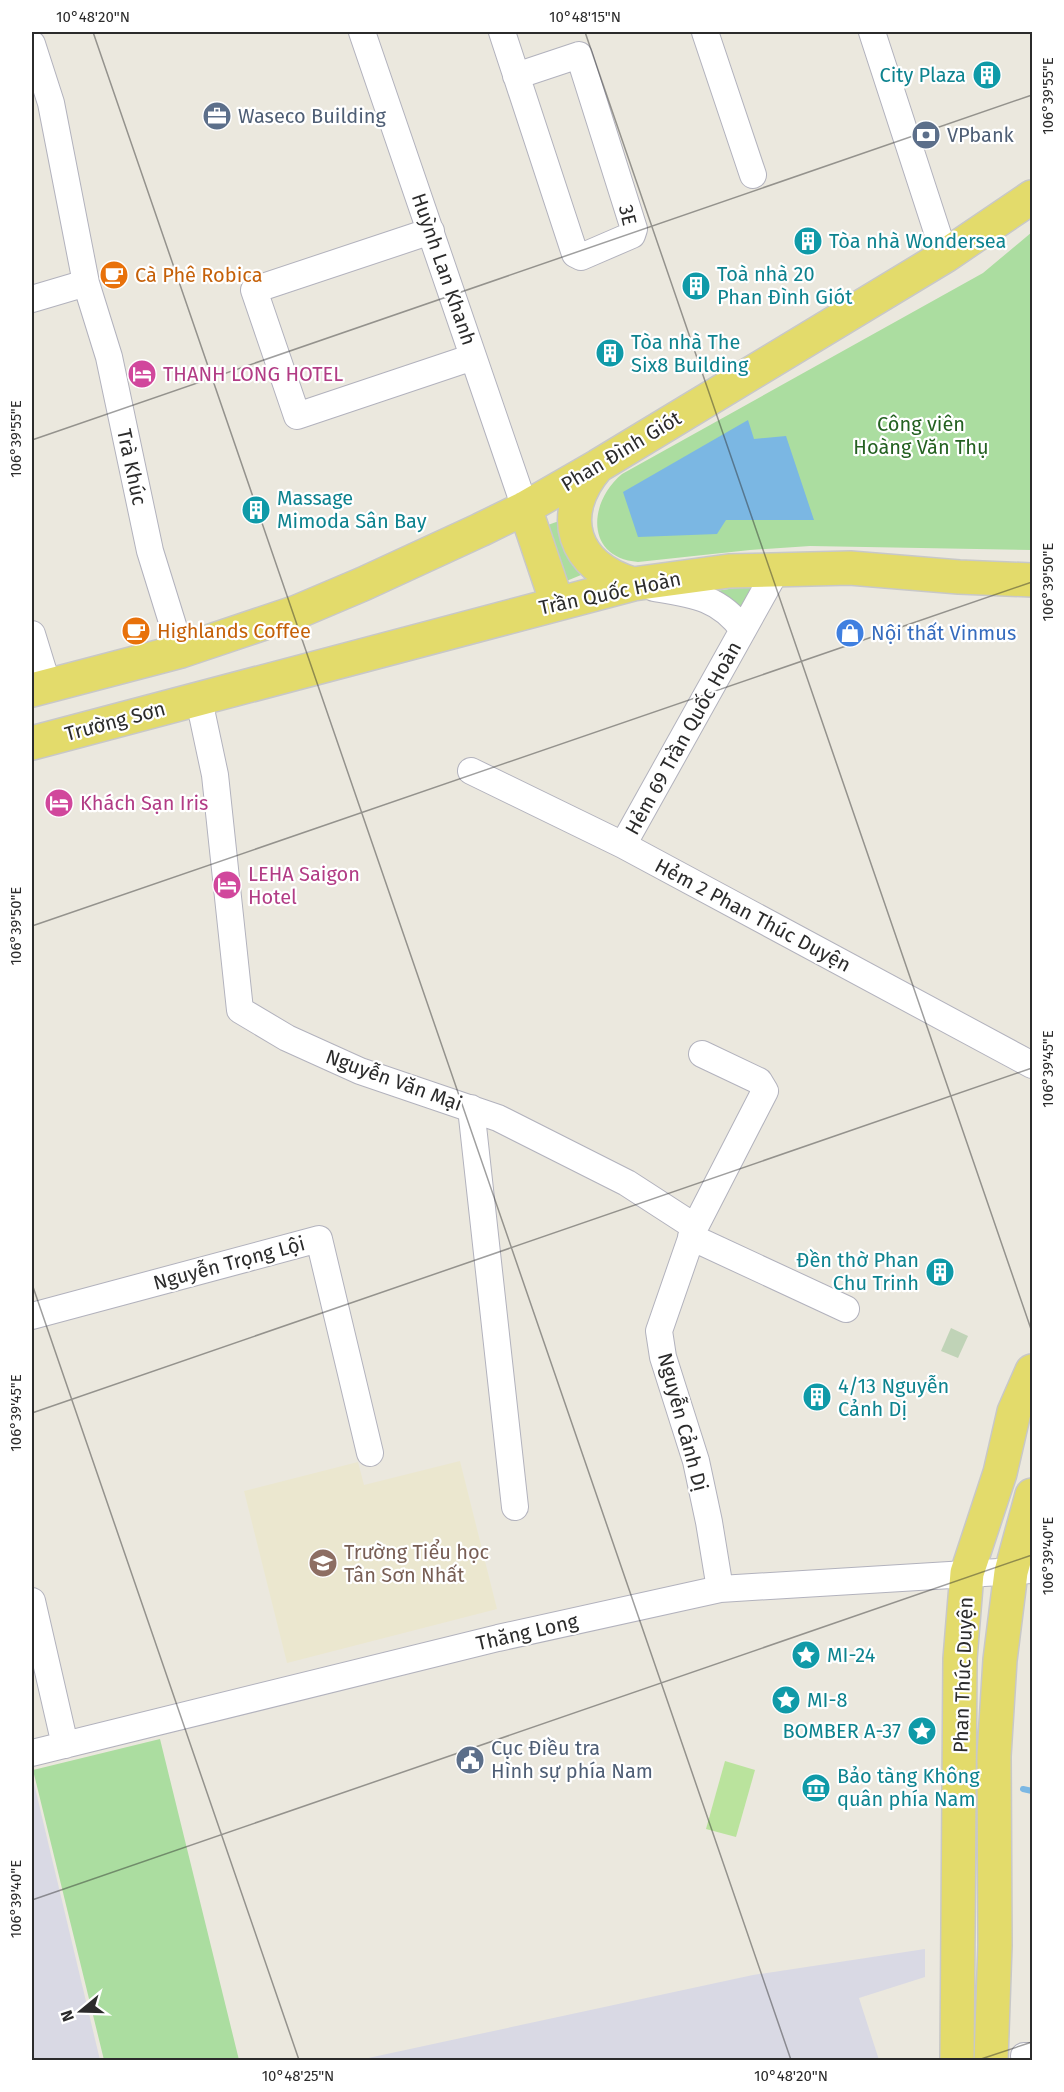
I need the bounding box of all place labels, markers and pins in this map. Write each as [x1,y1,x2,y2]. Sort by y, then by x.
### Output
building icon: City Plaza [971,59,1003,91]
place label: City Plaza [880,63,966,87]
office icon: Waseco Building [201,100,233,132]
place label: Waseco Building [238,104,386,128]
bank icon: VPbank [910,119,942,151]
place label: VPbank [947,123,1015,147]
building icon: Tòa nhà Wondersea [792,225,824,257]
place label: Tòa nhà Wondersea [829,229,1006,253]
cafe icon: Cà Phê Robica [98,259,130,291]
place label: Toà nhà 20 Phan Đình Giót [717,262,853,309]
place label: Cà Phê Robica [135,263,263,287]
building icon: Toà nhà 20 Phan Đình Giót [680,270,712,302]
place label: Tòa nhà The Six8 Building [631,330,749,377]
building icon: Tòa nhà The Six8 Building [594,337,626,369]
hotel icon: THANH LONG HOTEL [126,358,158,390]
place label: THANH LONG HOTEL [163,362,343,386]
place label: Massage Mimoda Sân Bay [277,486,427,533]
building icon: Massage Mimoda Sân Bay [240,494,272,526]
cafe icon: Highlands Coffee [120,615,152,647]
shop icon: Nội thất Vinmus [834,617,866,649]
place label: Highlands Coffee [157,619,311,643]
place label: Nội thất Vinmus [871,621,1016,645]
hotel icon: Khách Sạn Iris [43,787,75,819]
place label: Khách Sạn Iris [80,791,208,815]
place label: LEHA Saigon Hotel [248,862,360,909]
hotel icon: LEHA Saigon Hotel [211,869,243,901]
place label: Đền thờ Phan Chu Trinh [796,1248,919,1295]
building icon: Đền thờ Phan Chu Trinh [924,1256,956,1288]
place label: 4/13 Nguyễn Cảnh Dị [838,1374,949,1421]
building icon: 4/13 Nguyễn Cảnh Dị [801,1381,833,1413]
place label: Trường Tiểu học Tân Sơn Nhất [344,1538,489,1587]
school or university icon: Trường Tiểu học Tân Sơn Nhất [307,1547,339,1579]
place icon: MI-24 [790,1639,822,1671]
place label: MI-24 [827,1643,876,1667]
place icon: MI-8 [770,1684,802,1716]
place label: MI-8 [807,1688,848,1712]
place icon: BOMBER A-37 [906,1715,938,1747]
place label: BOMBER A-37 [782,1719,901,1743]
place label: Cục Điều tra Hình sự phía Nam [491,1736,653,1783]
public building icon: Cục Điều tra Hình sự phía Nam [454,1744,486,1776]
place label: Bảo tàng Không quân phía Nam [837,1764,980,1811]
museum icon: Bảo tàng Không quân phía Nam [800,1772,832,1804]

